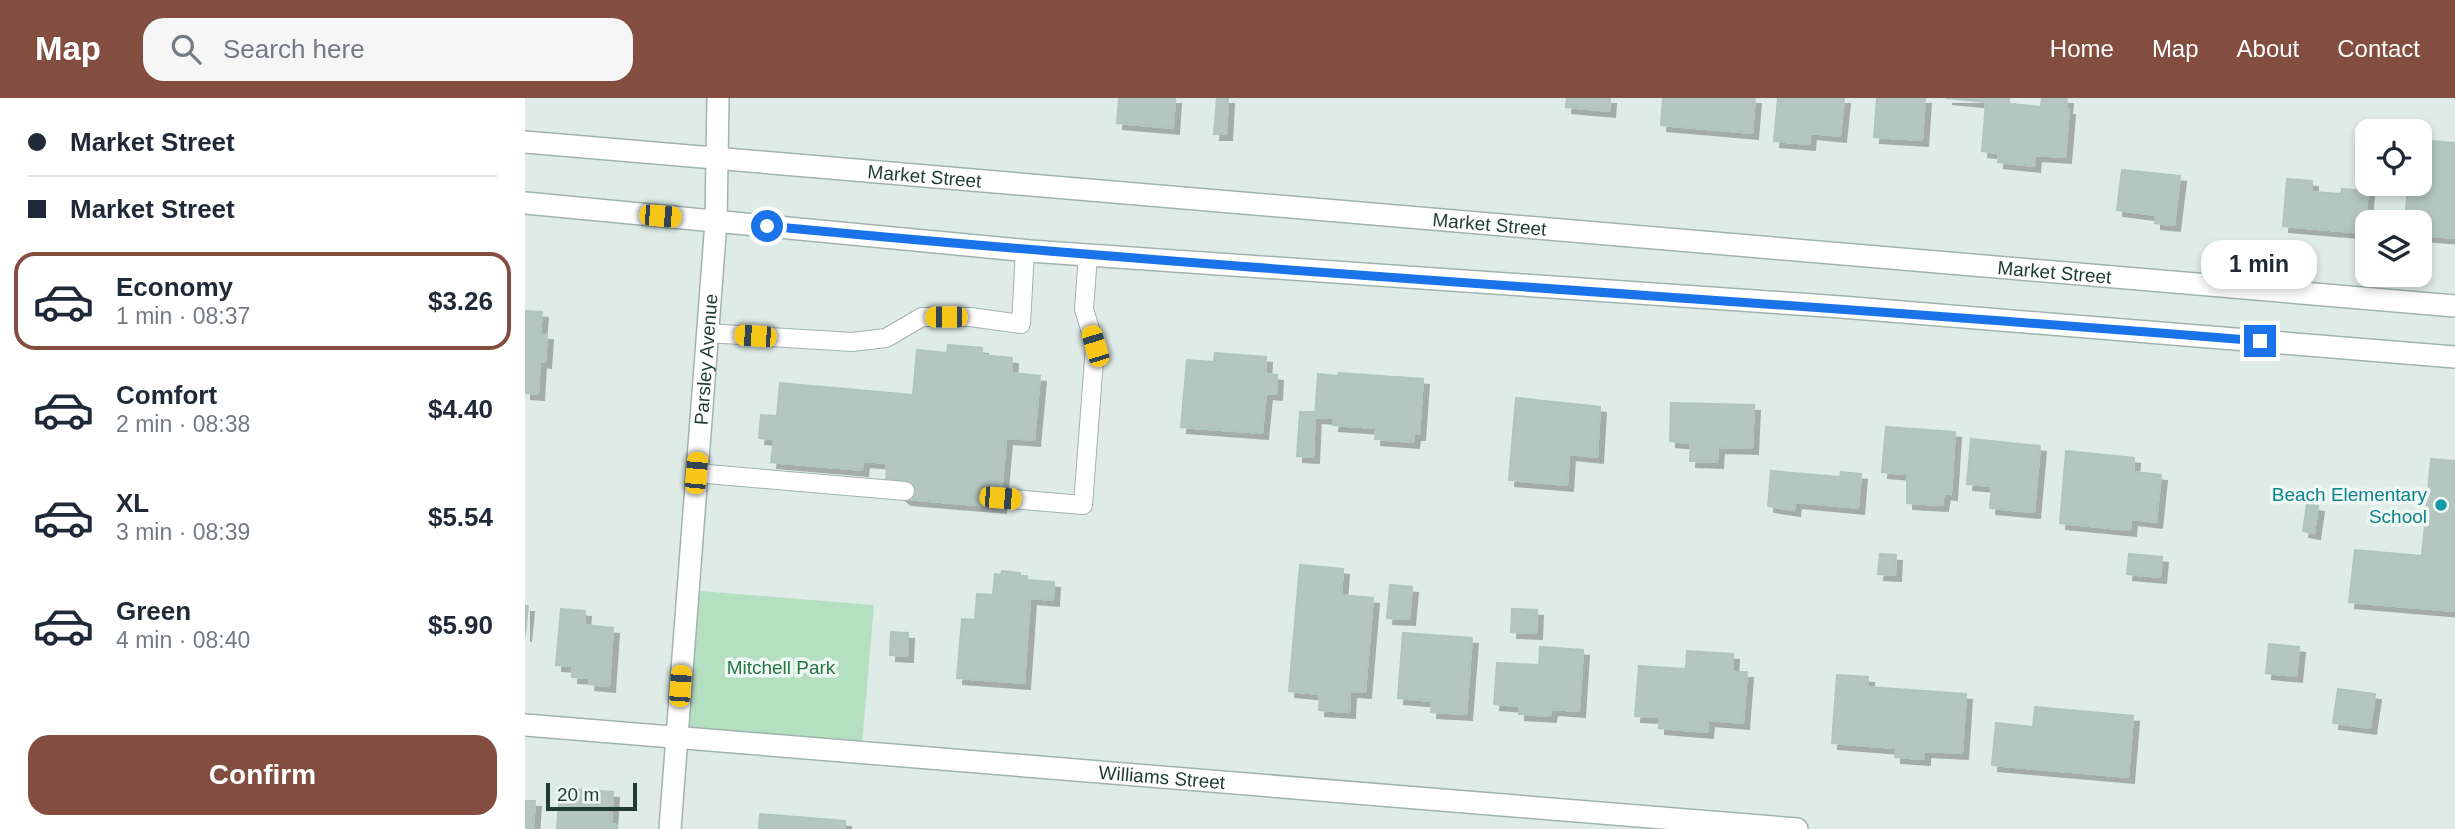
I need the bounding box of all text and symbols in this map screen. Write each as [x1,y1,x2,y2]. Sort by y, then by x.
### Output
search box [143,18,633,81]
text: Map [35,30,101,67]
icon: search [167,30,205,68]
text: Search here [223,34,365,64]
text: Home [2050,35,2114,62]
text: Map [2152,35,2199,62]
text: About [2237,35,2299,62]
text: Contact [2337,35,2420,62]
map controls [2355,119,2432,287]
button: locate [2355,119,2432,196]
text: Market Street [70,127,235,157]
street label: Market Street [867,161,983,191]
text: Market Street [70,194,235,224]
car [639,204,682,228]
street label: Market Street [1432,209,1548,239]
route start [751,210,783,242]
button: layers [2355,210,2432,287]
callout: 1 min [2202,240,2318,288]
text: 1 min [2229,251,2289,277]
street label: Market Street [1997,257,2113,287]
icon: car [32,270,95,333]
text: Economy [116,272,233,302]
text: $3.26 [428,286,493,316]
street label: Parsley Avenue [690,293,721,426]
text: 1 min · 08:37 [116,303,250,329]
car [926,307,968,328]
car [1079,323,1112,369]
car [734,324,777,348]
route end [2244,325,2276,357]
icon: car [32,378,95,441]
text: Comfort [116,380,217,410]
text: $4.40 [428,394,493,424]
text: 2 min · 08:38 [116,411,250,437]
car [684,451,709,495]
place label: Beach Elementary School [2272,484,2427,527]
icon: car [32,486,95,549]
car [979,486,1022,510]
text: XL [116,488,149,518]
marker: Beach Elementary School [2433,497,2449,513]
text: $5.54 [428,502,493,532]
text: 3 min · 08:39 [116,519,250,545]
icon: car [32,594,95,657]
text: Green [116,596,191,626]
text: $5.90 [428,610,493,640]
text: 4 min · 08:40 [116,627,250,653]
park label: Mitchell Park [727,657,836,678]
car [669,664,692,708]
button: Confirm [28,735,497,815]
street label: Williams Street [1098,761,1227,793]
scale bar [546,780,637,812]
text: 20 m [557,784,599,805]

